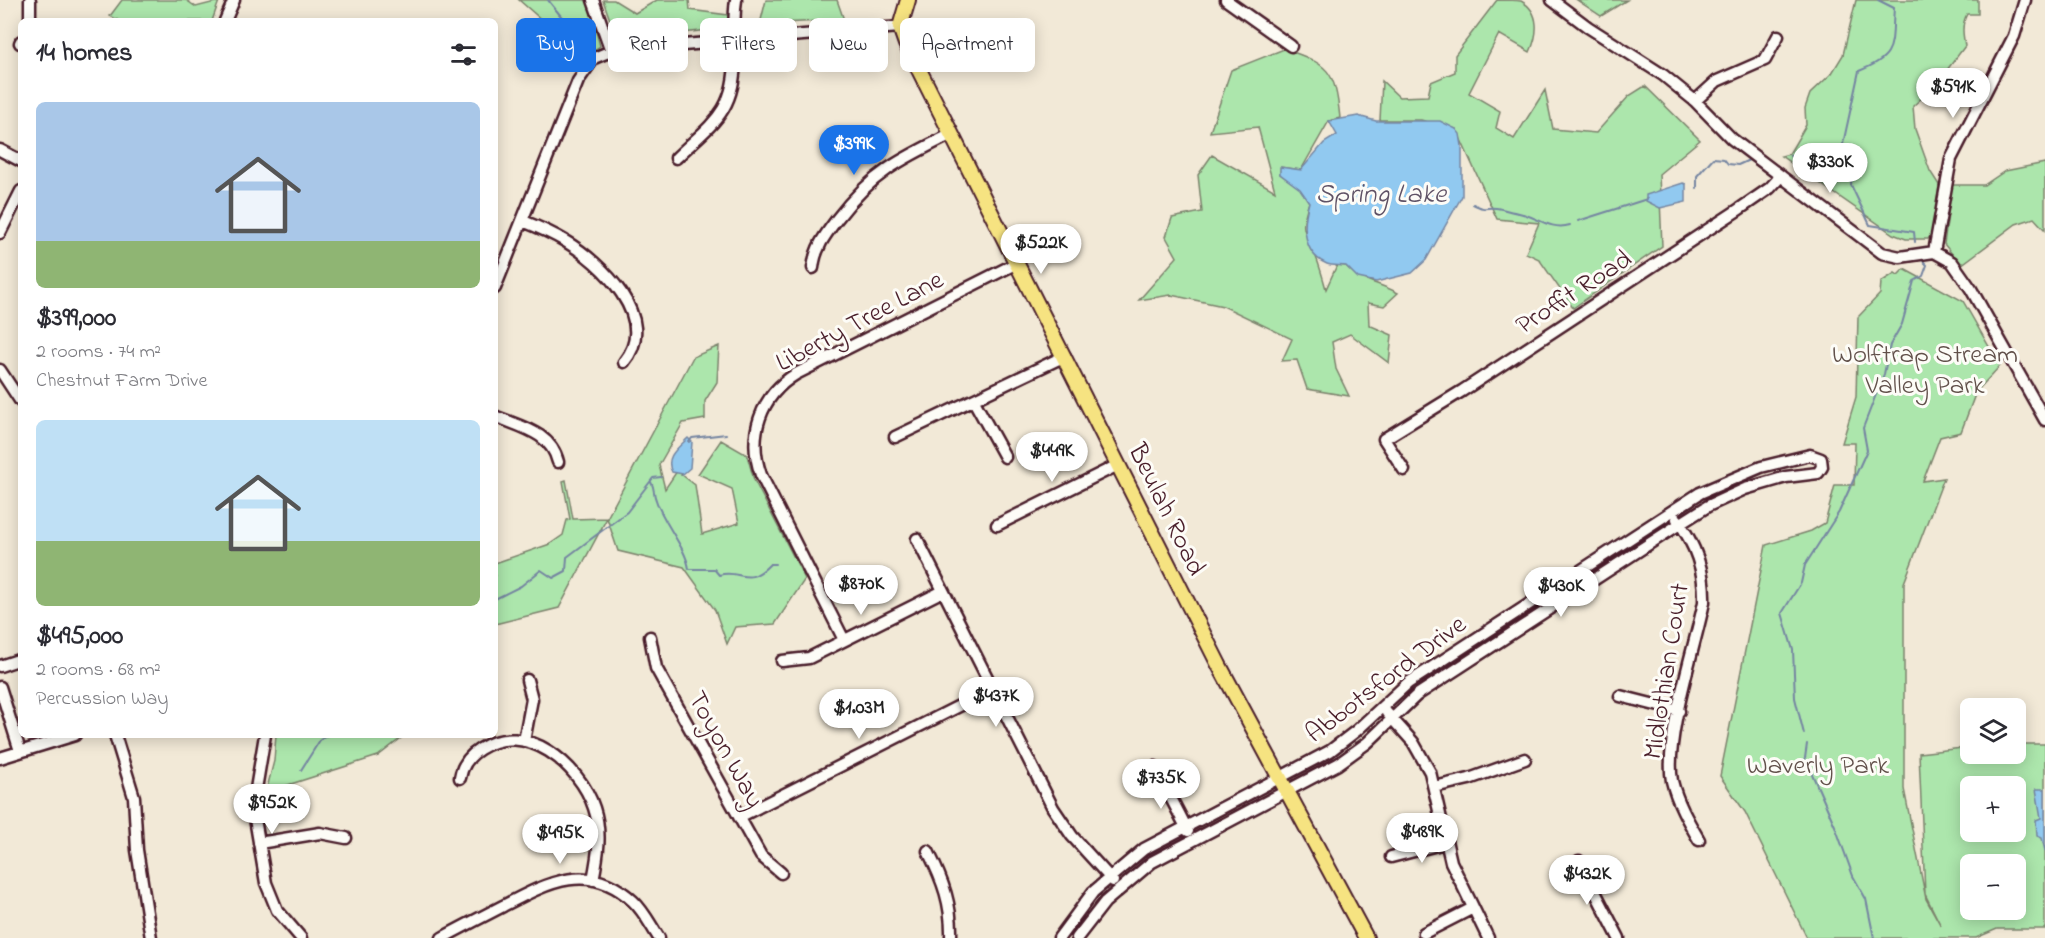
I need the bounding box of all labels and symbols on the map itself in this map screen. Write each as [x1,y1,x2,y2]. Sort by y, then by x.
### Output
pin: $591K [1911,68,1995,119]
pin: $399K [812,125,896,176]
pin: $330K [1788,143,1872,194]
water label: Spring Lake [1316,175,1448,216]
pin: $522K [999,224,1083,275]
street label: Proffit Road [1509,241,1640,345]
street label: Liberty Tree Lane [769,261,952,383]
park label: Wolftrap Stream Valley Park [1832,336,2018,406]
pin: $449K [1010,432,1094,483]
street label: Beulah Road [1116,436,1215,583]
pin: $870K [819,565,903,616]
pin: $430K [1519,567,1603,618]
street label: Midlothian Court [1634,580,1701,762]
street label: Abbotsford Drive [1298,606,1476,754]
pin: $437K [954,677,1038,728]
street label: Toyon Way [677,684,773,816]
pin: $1.03M [810,689,908,740]
park label: Waverly Park [1747,747,1889,786]
pin: $735K [1119,759,1203,810]
pin: $952K [230,784,314,835]
pin: $489K [1380,813,1464,864]
pin: $495K [518,814,602,865]
pin: $432K [1545,855,1629,906]

